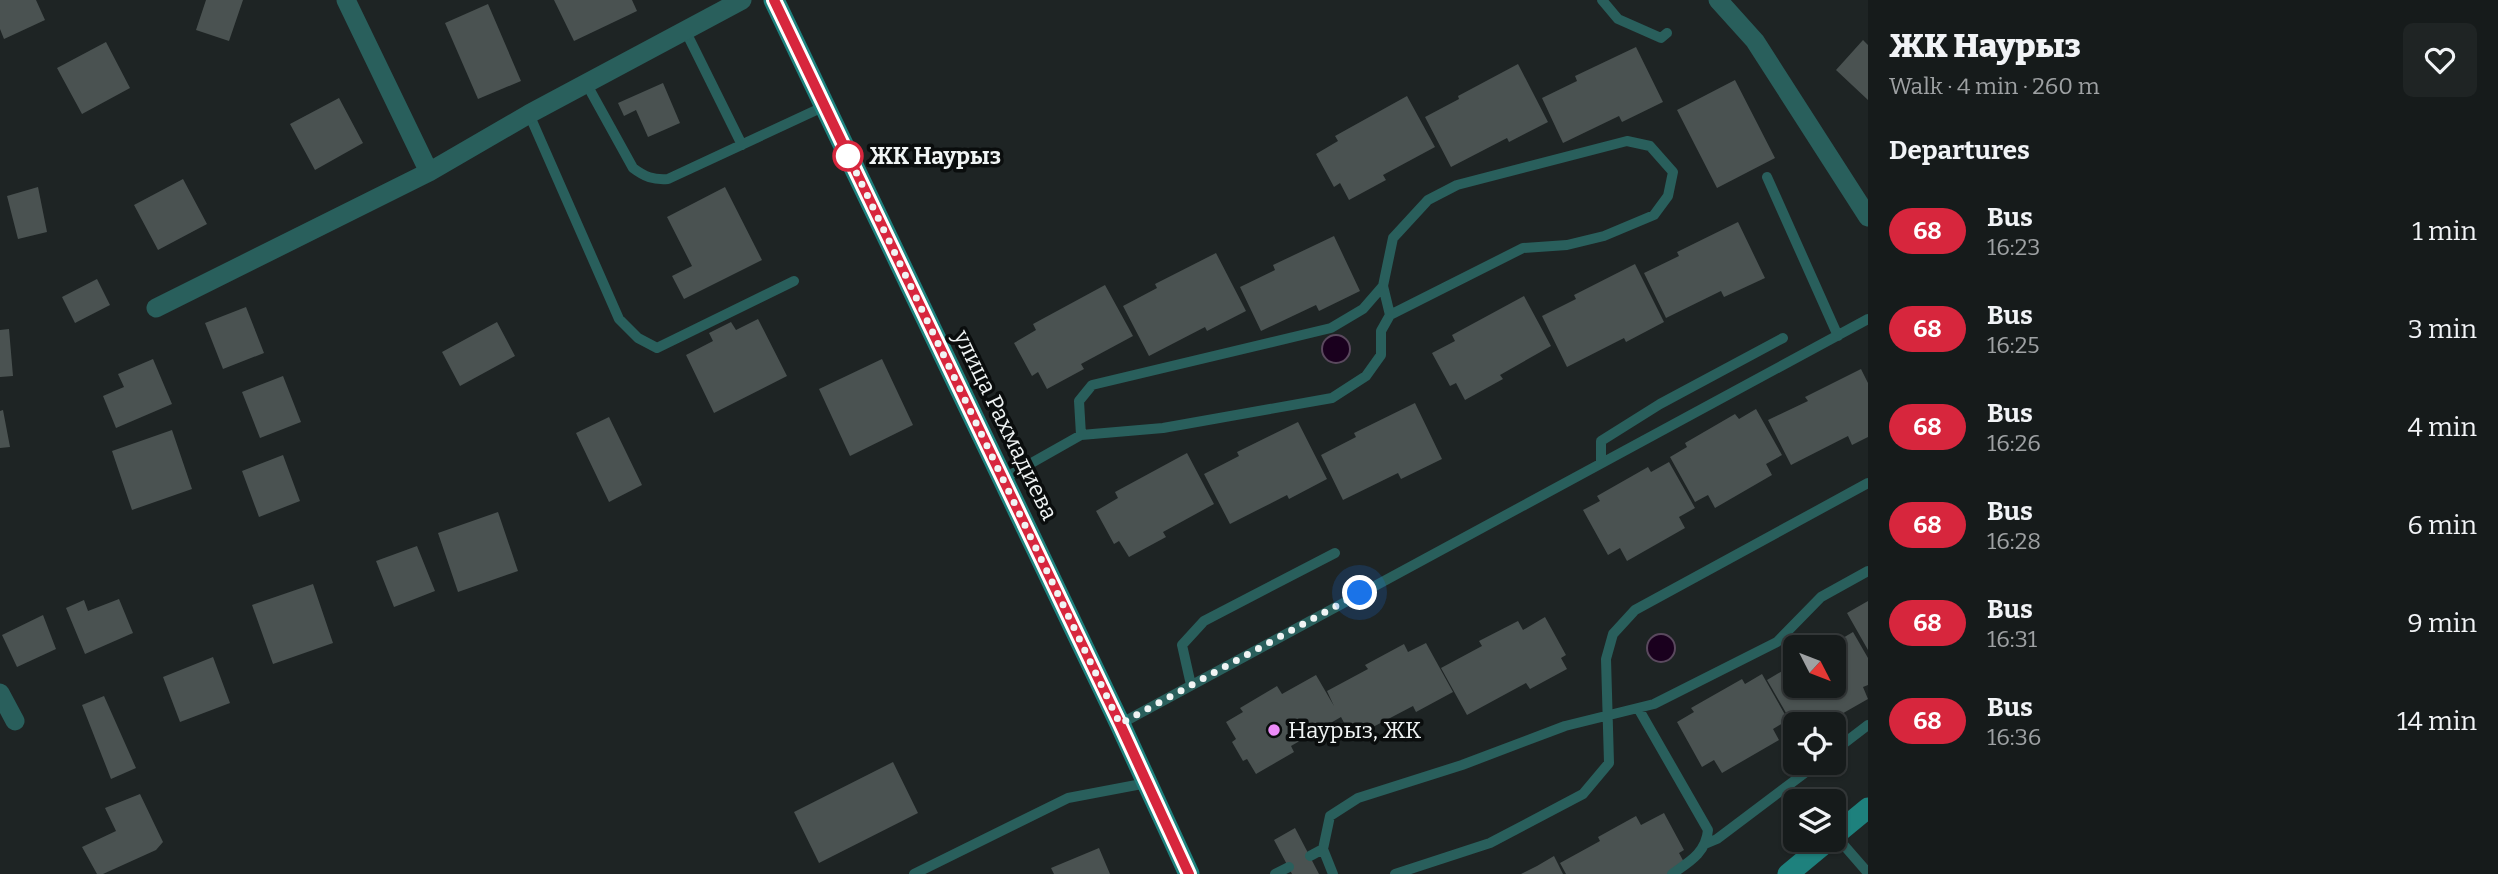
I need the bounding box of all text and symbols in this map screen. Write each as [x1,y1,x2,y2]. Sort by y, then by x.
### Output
button: heart [2403,23,2477,97]
text: ЖК Наурыз [1889,26,2081,66]
text: Walk · 4 min · 260 m [1889,72,2100,100]
text: Departures [1889,135,2030,166]
marker: ЖК Наурыз [833,141,863,171]
place label: ЖК Наурыз [869,142,1001,170]
text: Bus [1987,202,2033,233]
text: 1 min [2412,216,2477,247]
text: 68 [1913,217,1942,245]
text: 16:23 [1987,233,2040,261]
text: Bus [1987,300,2033,331]
text: 3 min [2408,314,2477,345]
text: 68 [1913,315,1942,343]
street label: улица Рахмадиева [947,325,1064,525]
text: 16:25 [1987,331,2040,359]
text: Bus [1987,398,2033,429]
text: 4 min [2408,412,2477,443]
text: 68 [1913,413,1942,441]
text: 16:26 [1987,429,2041,457]
text: Bus [1987,496,2033,527]
text: 6 min [2408,510,2477,541]
text: 68 [1913,511,1942,539]
text: 16:28 [1987,527,2041,555]
your location [1342,575,1377,610]
text: Bus [1987,594,2033,625]
text: 9 min [2408,608,2477,639]
text: 68 [1913,609,1942,637]
text: 16:31 [1987,625,2037,653]
north arrow [1783,635,1846,698]
map controls [1783,635,1846,852]
text: Bus [1987,692,2033,723]
text: 14 min [2397,706,2477,737]
text: 68 [1913,707,1942,735]
button: locate [1783,712,1846,775]
place label: Наурыз, ЖК [1288,716,1421,744]
marker: Наурыз, ЖК [1266,722,1282,738]
text: 16:36 [1987,723,2041,751]
button: layers [1783,789,1846,852]

